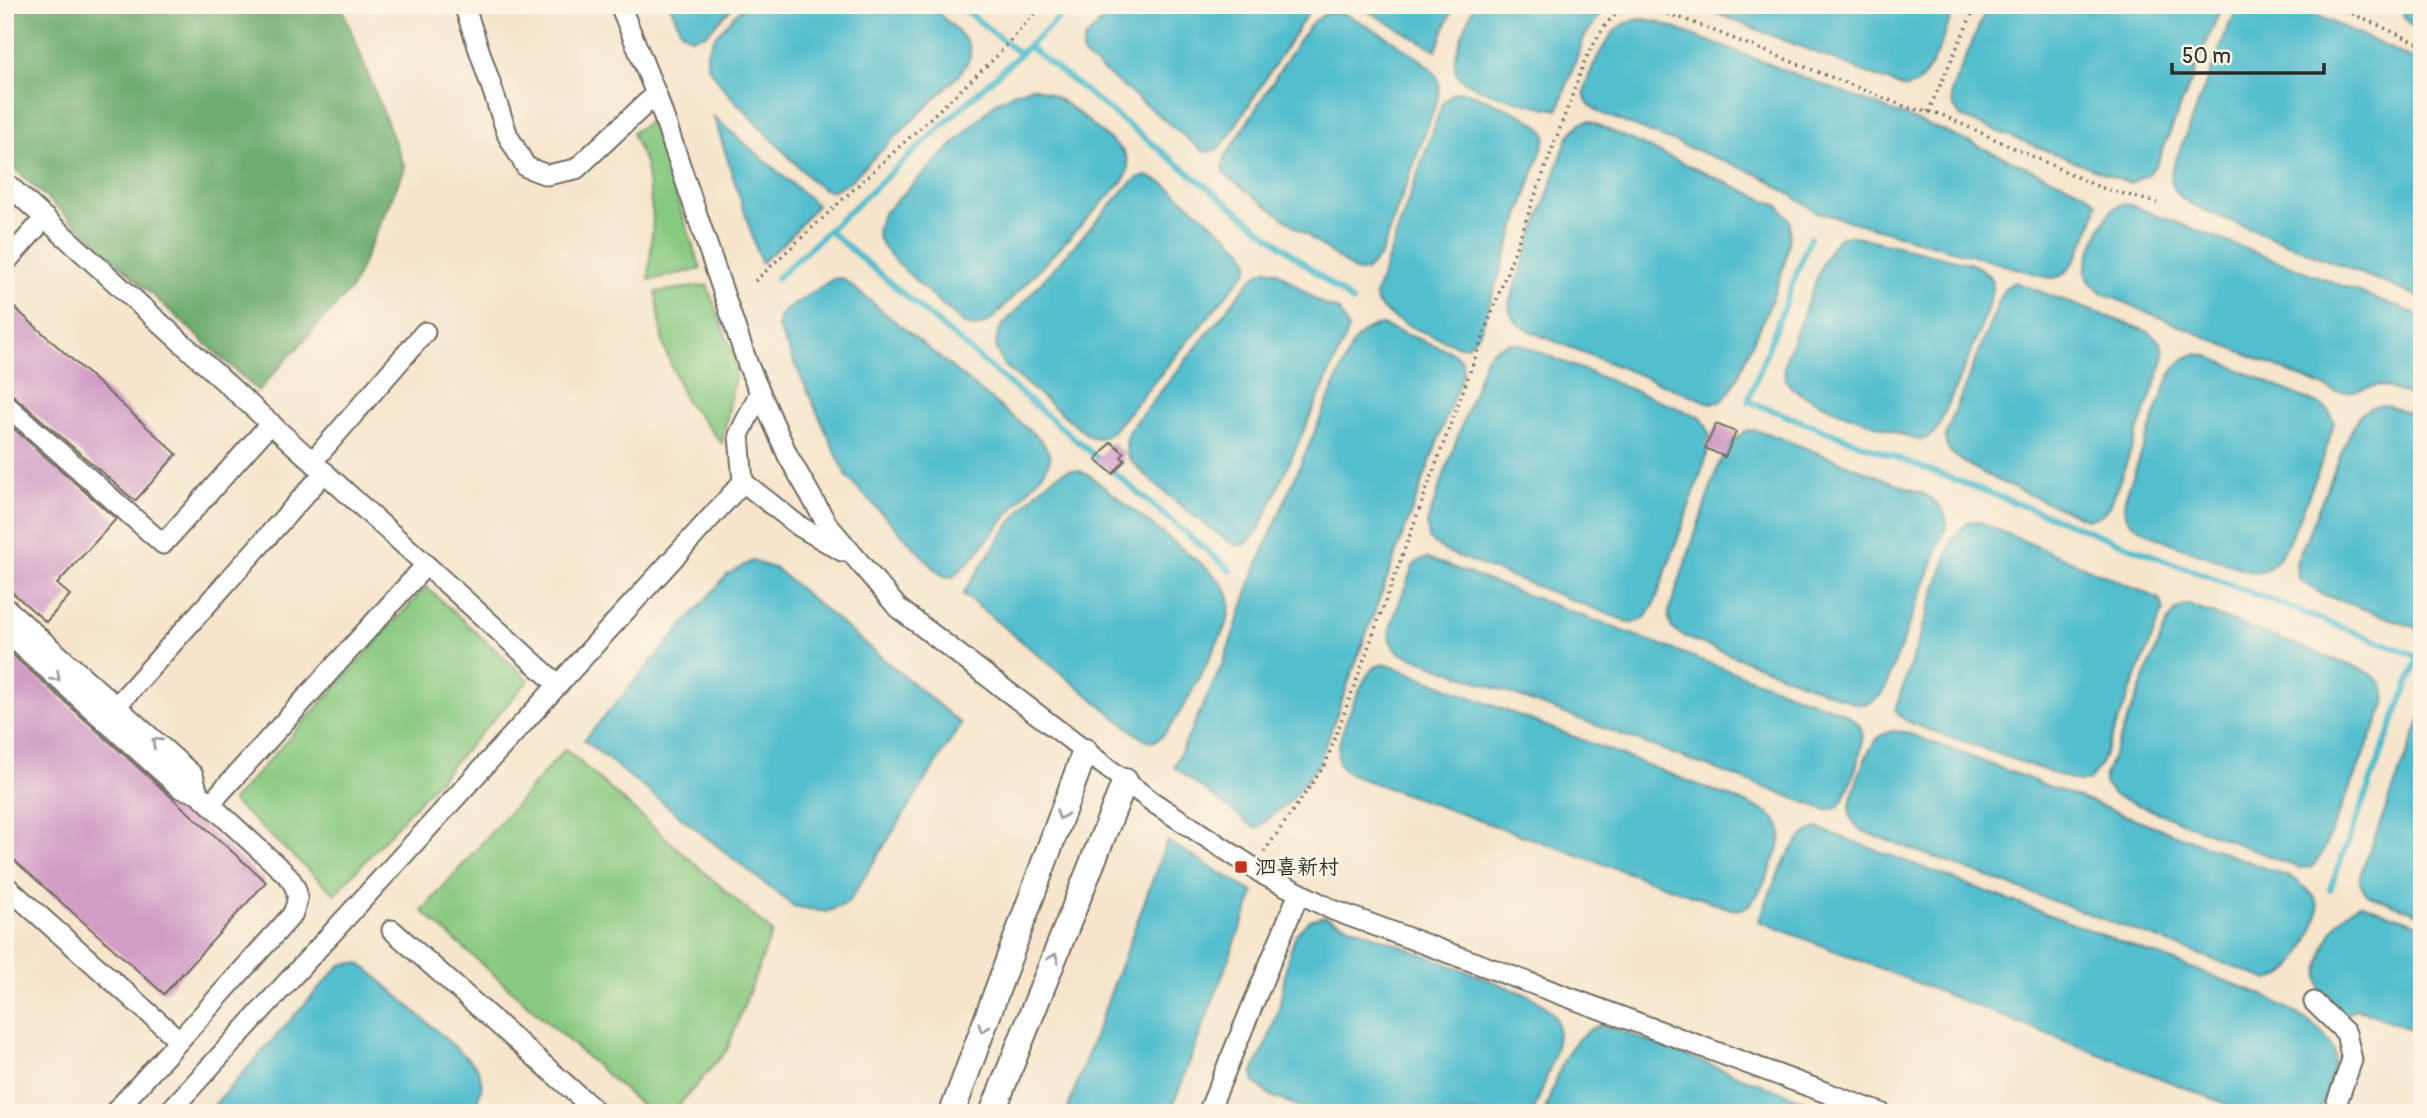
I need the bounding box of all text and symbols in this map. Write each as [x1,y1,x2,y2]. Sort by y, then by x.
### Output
scale bar [2172,32,2324,76]
text: 50 m [2182,43,2231,70]
one-way arrow [48,668,61,681]
one-way arrow [151,738,164,750]
one-way arrow [1056,808,1070,820]
place label: 泗喜新村 [1255,854,1339,881]
marker: 泗喜新村 [1233,859,1249,875]
one-way arrow [1046,953,1060,966]
one-way arrow [977,1022,991,1034]

